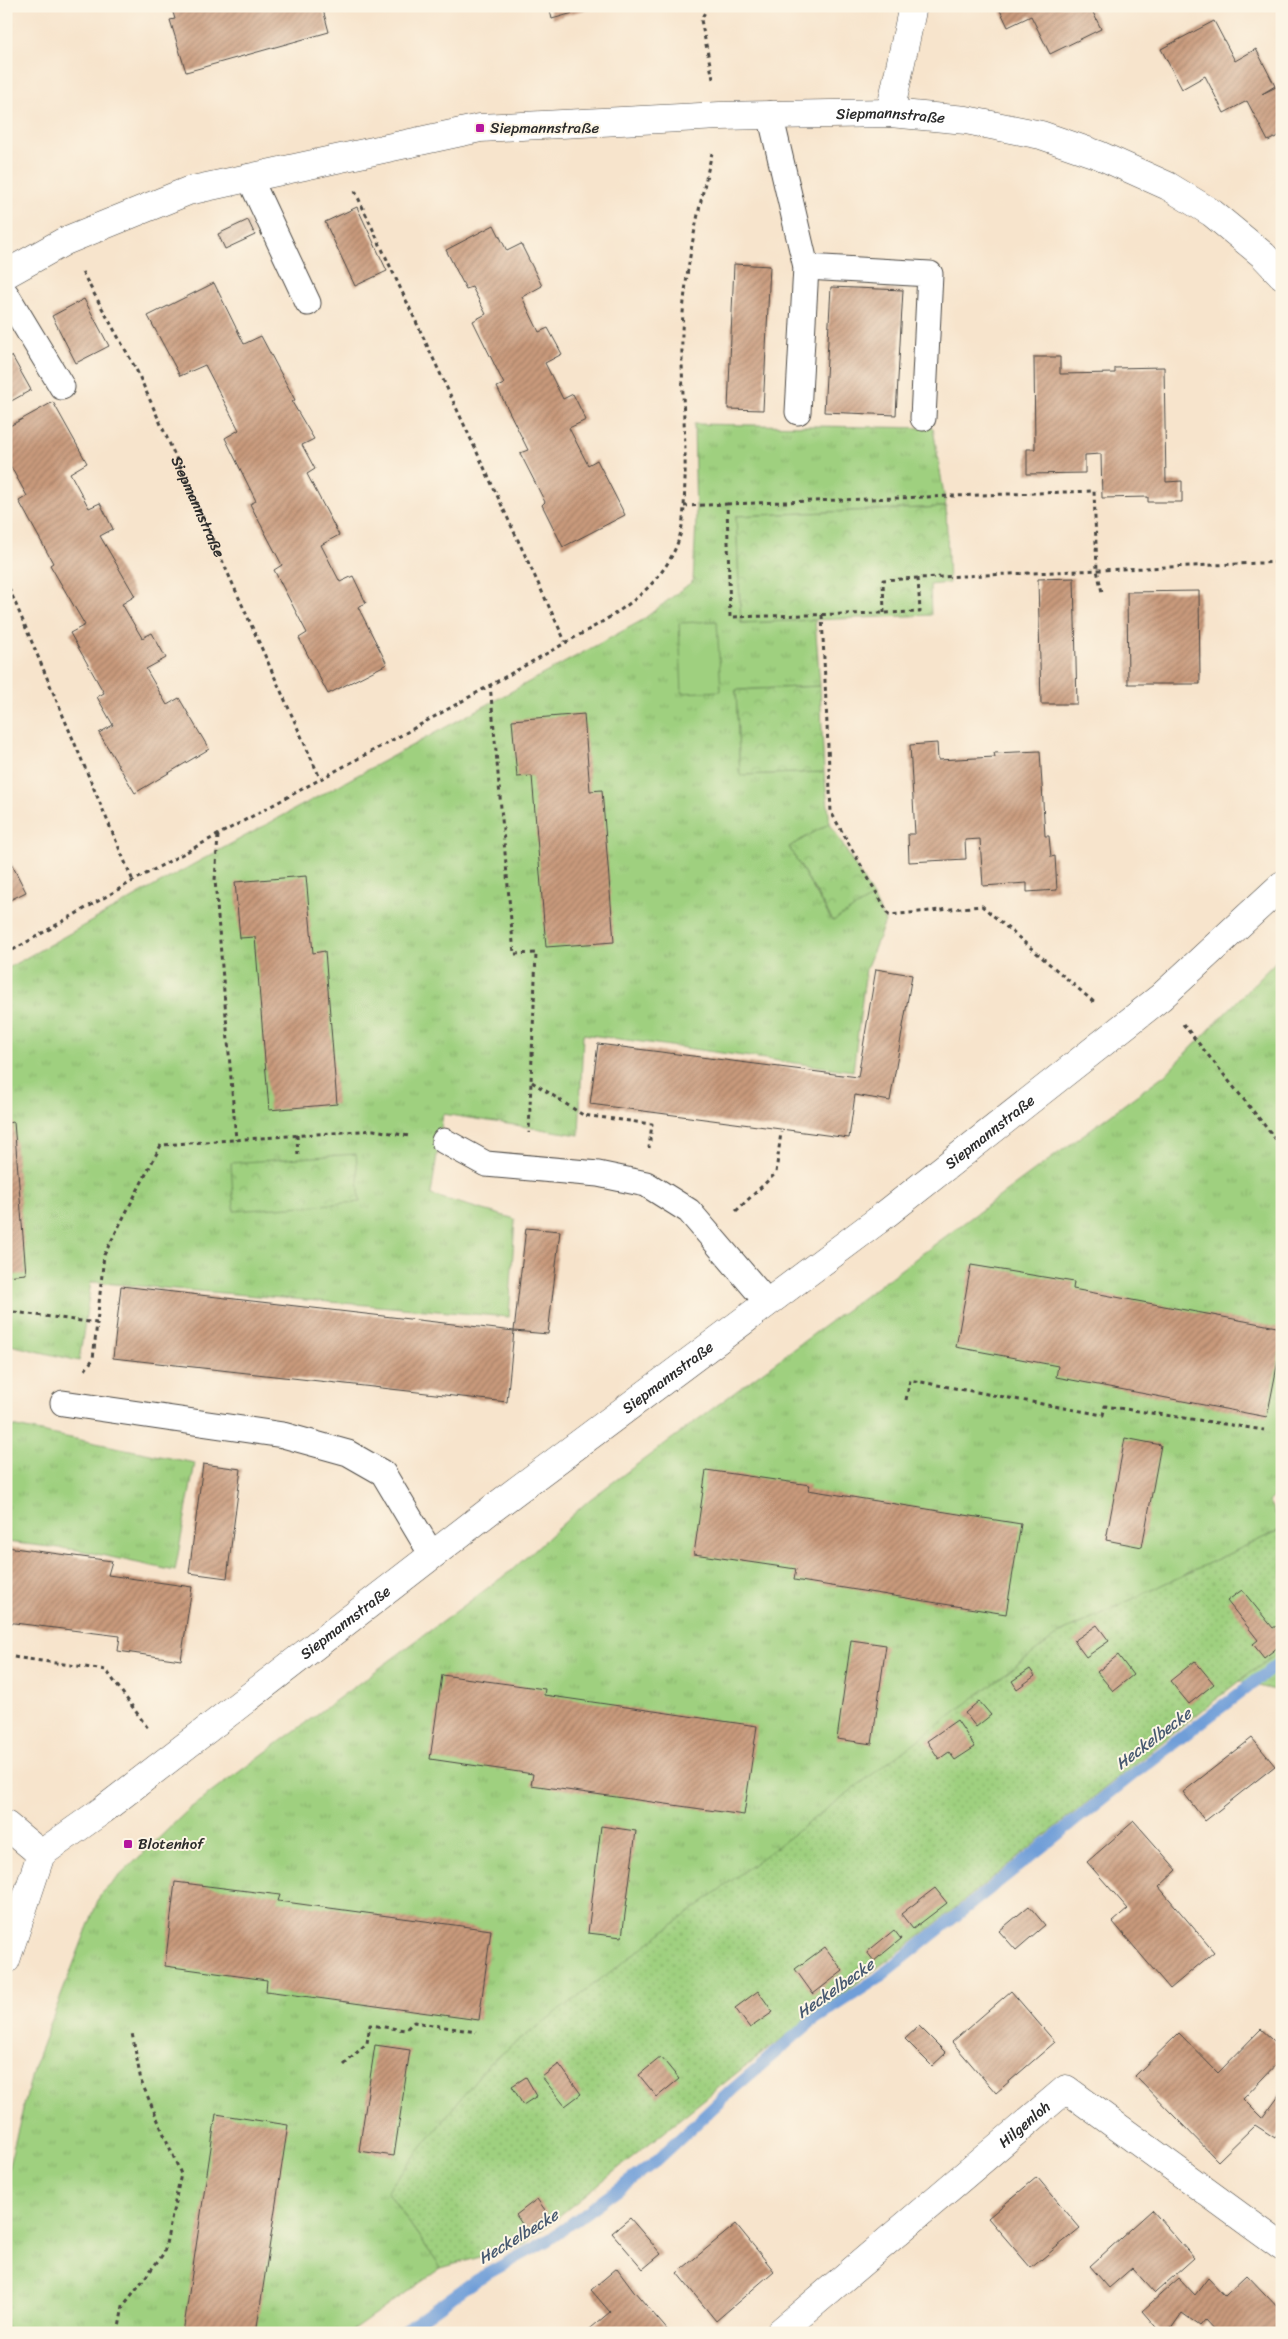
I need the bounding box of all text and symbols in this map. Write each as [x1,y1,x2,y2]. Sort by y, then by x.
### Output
street label: Siepmannstraße [836,100,946,131]
place label: Siepmannstraße [490,115,599,141]
marker: Siepmannstraße [474,122,486,134]
street label: Siepmannstraße [164,452,232,562]
street label: Siepmannstraße [939,1088,1041,1176]
street label: Siepmannstraße [616,1334,720,1421]
street label: Siepmannstraße [294,1579,397,1666]
water label: Heckelbecke [1109,1699,1199,1777]
place label: Blotenhof [138,1831,205,1857]
marker: Blotenhof [122,1838,134,1850]
water label: Heckelbecke [790,1950,882,2026]
street label: Hilgenloh [992,2094,1056,2154]
water label: Heckelbecke [472,2200,566,2272]

